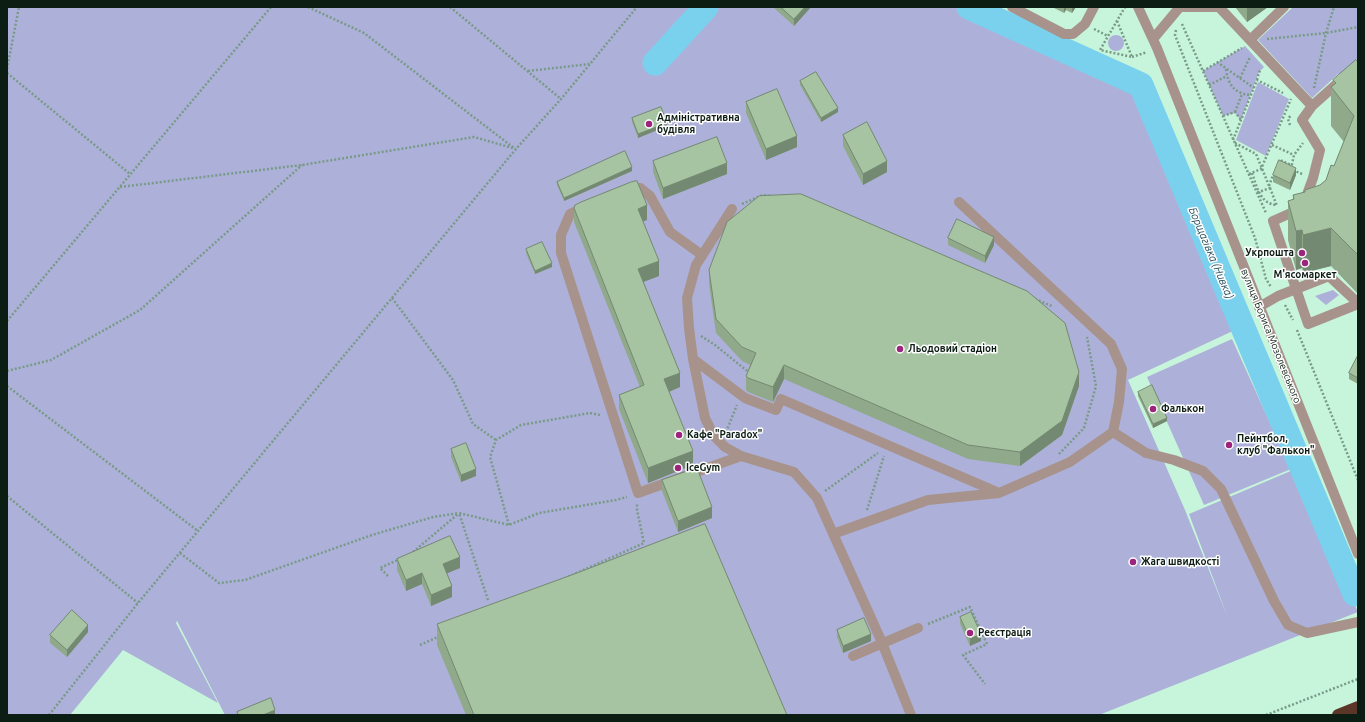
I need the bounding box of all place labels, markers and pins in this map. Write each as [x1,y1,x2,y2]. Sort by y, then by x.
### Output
place label: Адміністративна будівля [657,112,740,136]
marker: Адміністративна будівля [644,119,654,129]
place label: Укрпошта [1245,247,1294,259]
marker: Укрпошта [1297,248,1307,258]
marker: М'ясомаркет [1300,258,1310,268]
place label: М'ясомаркет [1274,269,1336,281]
place label: Льодовий стадіон [908,343,997,355]
marker: Льодовий стадіон [895,344,905,354]
place label: Фалькон [1161,403,1204,415]
marker: Фалькон [1148,404,1158,414]
place label: Кафе "Paradox" [687,429,762,441]
marker: Кафе "Paradox" [674,430,684,440]
place label: Пейнтбол, клуб "Фалькон" [1237,433,1315,456]
marker: Пейнтбол, клуб "Фалькон" [1224,440,1234,450]
place label: IceGym [686,462,720,474]
marker: IceGym [673,463,683,473]
place label: Жага швидкості [1141,556,1219,568]
marker: Жага швидкості [1128,557,1138,567]
place label: Реєстрація [978,627,1031,639]
marker: Реєстрація [965,628,975,638]

